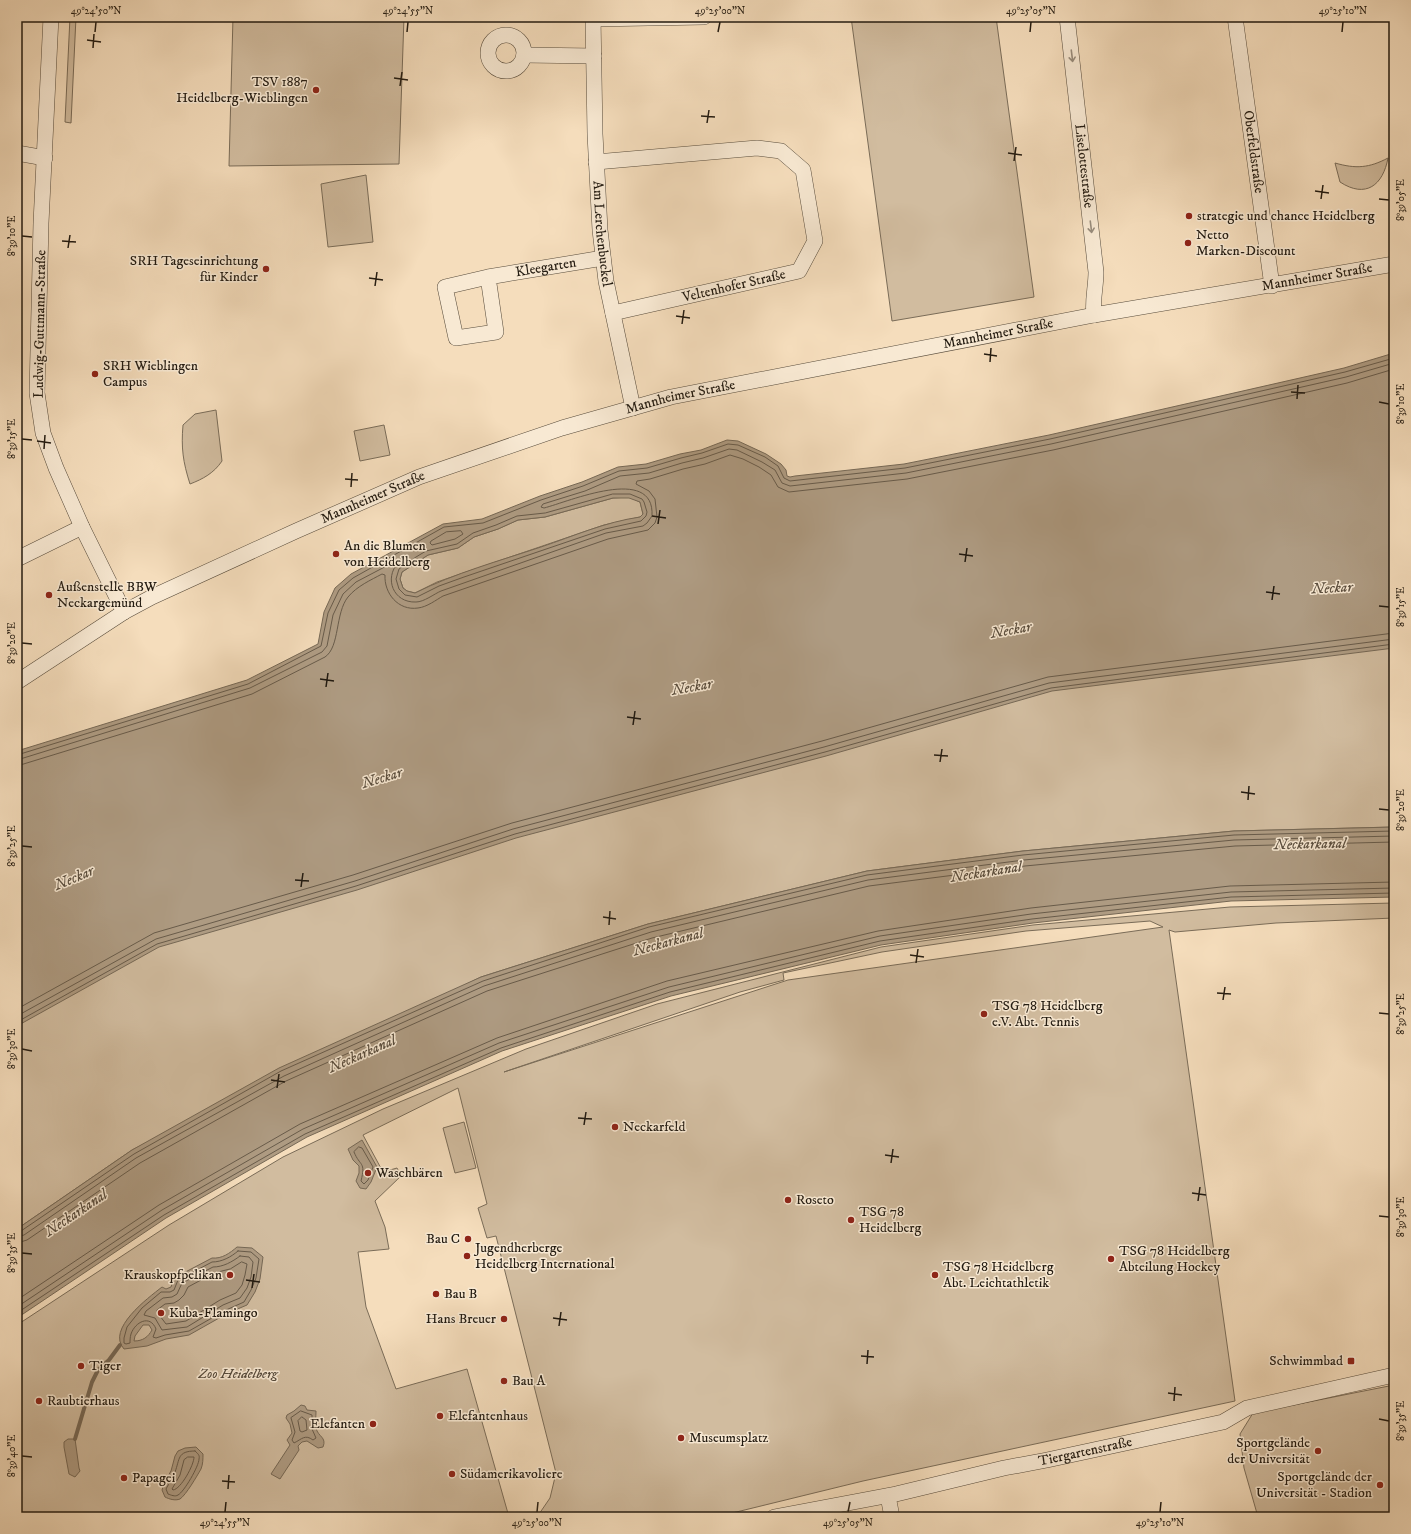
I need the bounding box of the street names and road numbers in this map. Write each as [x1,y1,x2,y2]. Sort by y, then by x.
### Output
street label: Oberfeldstraße [1239,109,1268,195]
street label: Liselottestraße [1070,123,1098,209]
street label: Am Lerchenbuckel [588,180,616,289]
street label: Ludwig-Guttmann-Straße [30,249,50,398]
street label: Kleegarten [514,253,578,281]
street label: Mannheimer Straße [1260,259,1374,295]
street label: Veltenhofer Straße [680,265,788,307]
street label: Mannheimer Straße [941,314,1055,353]
street label: Mannheimer Straße [624,376,737,418]
street label: Mannheimer Straße [318,467,427,528]
street label: Tiergartenstraße [1037,1433,1134,1470]

